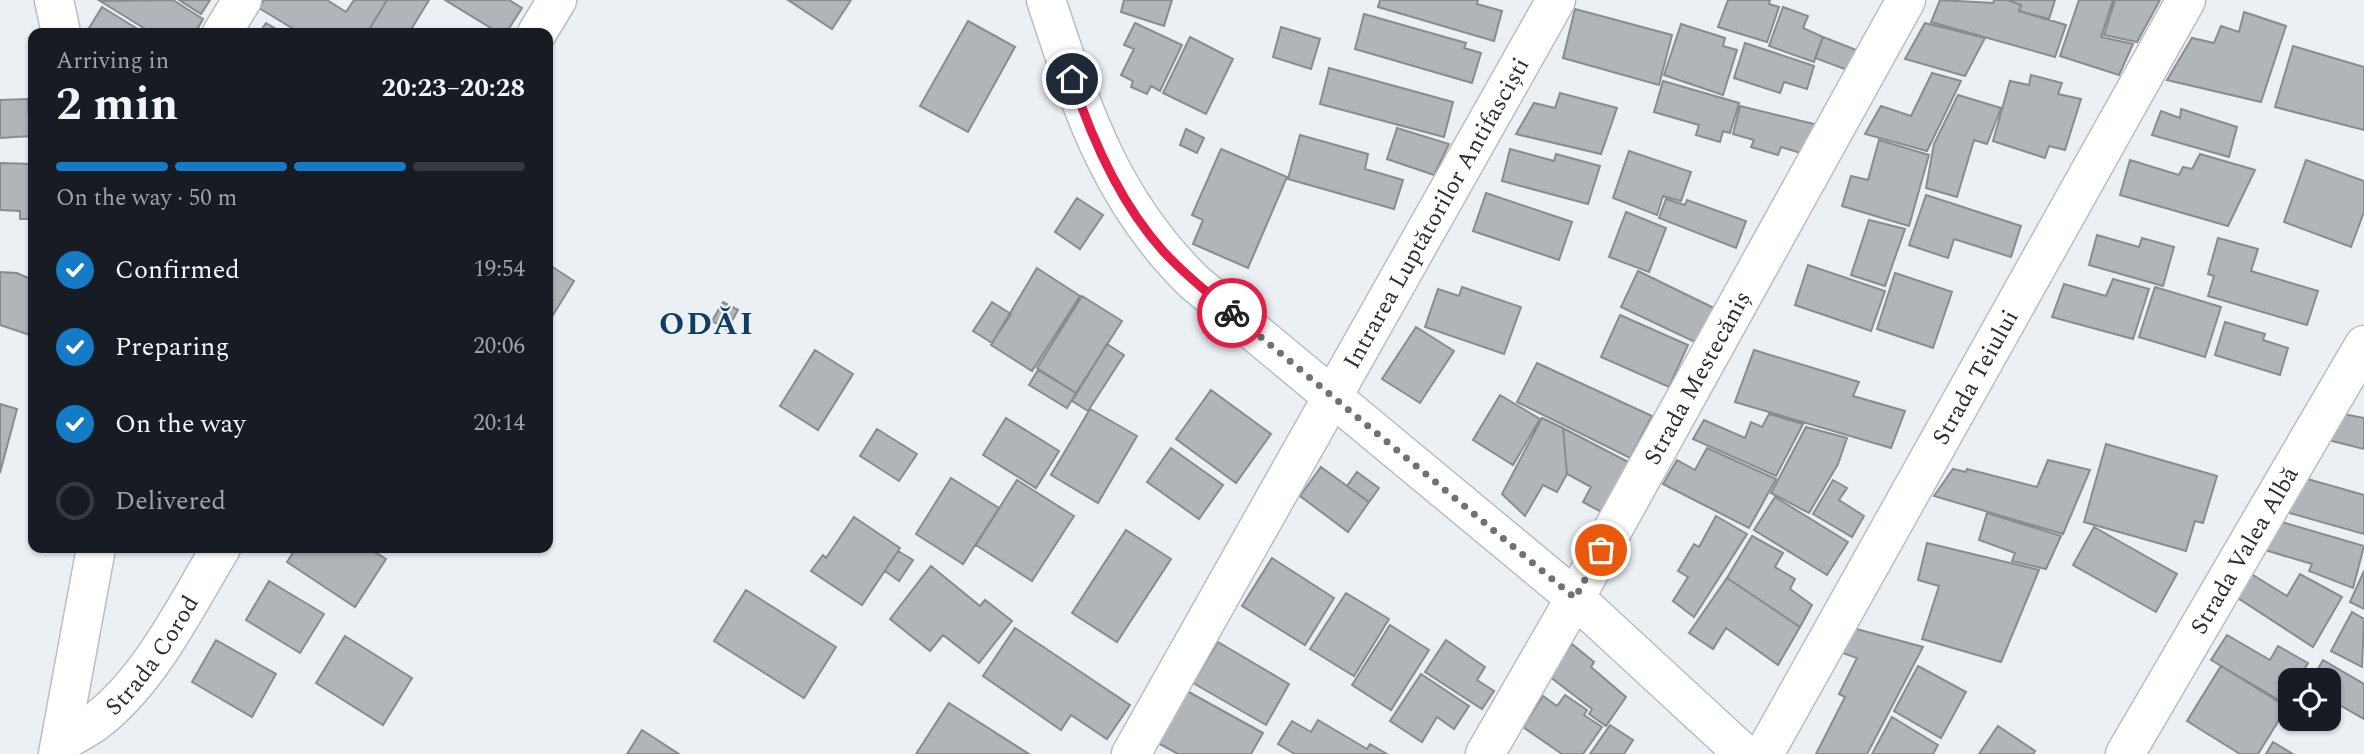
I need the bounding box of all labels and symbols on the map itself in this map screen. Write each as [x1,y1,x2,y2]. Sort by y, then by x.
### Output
pin [1042,49,1102,109]
street label: Intrarea Luptătorilor Antifasciști [1335,51,1539,376]
courier [1197,278,1267,348]
street label: Strada Mestecăniș [1635,284,1761,472]
district label: ODĂI [659,300,755,349]
street label: Strada Teiului [1924,303,2028,452]
street label: Strada Valea Albă [2182,460,2308,642]
pin [1571,520,1631,580]
street label: Strada Corod [97,589,209,724]

